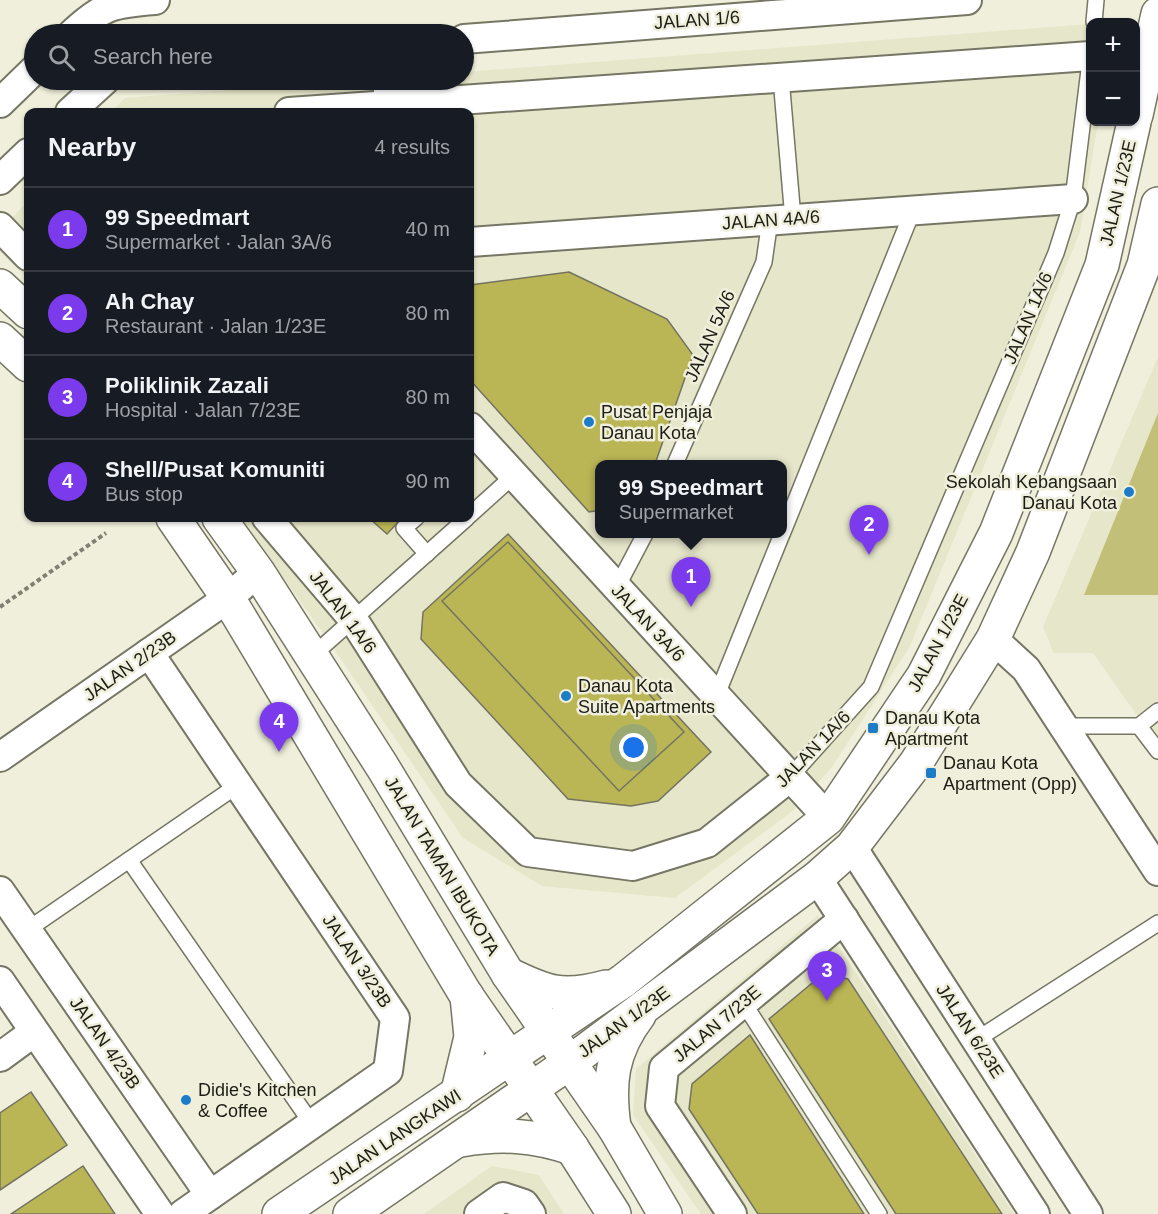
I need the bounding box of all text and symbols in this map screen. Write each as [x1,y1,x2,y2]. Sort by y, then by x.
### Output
street label: JALAN 1/6 [653,7,741,33]
map controls [1086,18,1140,126]
button: + [1086,18,1140,72]
search box [24,24,474,90]
icon: search [45,41,78,74]
text: Search here [93,44,213,69]
button: − [1086,72,1140,126]
text: Nearby [48,132,136,162]
text: 4 results [374,136,450,158]
street label: JALAN 1/23E [1096,138,1140,248]
text: 99 Speedmart [105,205,249,230]
street label: JALAN 4A/6 [721,207,821,233]
text: 1 [62,218,73,240]
text: 40 m [406,218,450,240]
text: Supermarket · Jalan 3A/6 [105,231,332,253]
street label: JALAN 1A/6 [1000,269,1056,367]
street label: JALAN 5A/6 [681,287,739,385]
text: Ah Chay [105,289,194,314]
text: 2 [62,302,73,324]
text: 80 m [406,302,450,324]
text: Restaurant · Jalan 1/23E [105,315,326,337]
text: Poliklinik Zazali [105,373,269,398]
text: 3 [62,386,73,408]
text: 80 m [406,386,450,408]
text: Hospital · Jalan 7/23E [105,399,301,421]
place label: Pusat Penjaja Danau Kota [601,402,713,443]
marker: Pusat Penjaja Danau Kota [582,415,596,429]
text: Shell/Pusat Komuniti [105,457,325,482]
popup [595,460,787,538]
text: 4 [62,470,73,492]
text: 90 m [406,470,450,492]
place label: Sekolah Kebangsaan Danau Kota [946,472,1118,513]
text: 99 Speedmart [619,475,763,500]
text: Bus stop [105,483,183,505]
marker: Sekolah Kebangsaan Danau Kota [1122,485,1136,499]
text: Supermarket [619,501,733,523]
pin: 2 [850,506,888,555]
pin: 1 [672,558,710,607]
street label: JALAN 1A/6 [306,567,380,657]
street label: JALAN 3A/6 [607,580,689,666]
street label: JALAN 1/23E [904,591,972,695]
street label: JALAN 2/23B [80,627,180,705]
place label: Danau Kota Suite Apartments [578,676,715,717]
marker: Danau Kota Suite Apartments [559,689,573,703]
pin: 4 [260,702,298,752]
street label: JALAN 1A/6 [772,707,854,791]
place label: Danau Kota Apartment [885,708,981,749]
marker: Danau Kota Apartment [866,721,880,735]
your location [619,733,648,762]
place label: Danau Kota Apartment (Opp) [943,753,1077,794]
marker: Danau Kota Apartment (Opp) [924,766,938,780]
street label: JALAN TAMAN IBUKOTA [381,773,503,959]
street label: JALAN 3/23B [318,911,396,1011]
pin: 3 [808,952,846,1001]
street label: JALAN 6/23E [932,980,1008,1082]
street label: JALAN 1/23E [574,982,674,1062]
street label: JALAN 7/23E [669,982,765,1066]
street label: JALAN 4/23B [66,993,144,1093]
place label: Didie's Kitchen & Coffee [198,1080,317,1121]
street label: JALAN LANGKAWI [325,1085,465,1189]
marker: Didie's Kitchen & Coffee [179,1093,193,1107]

